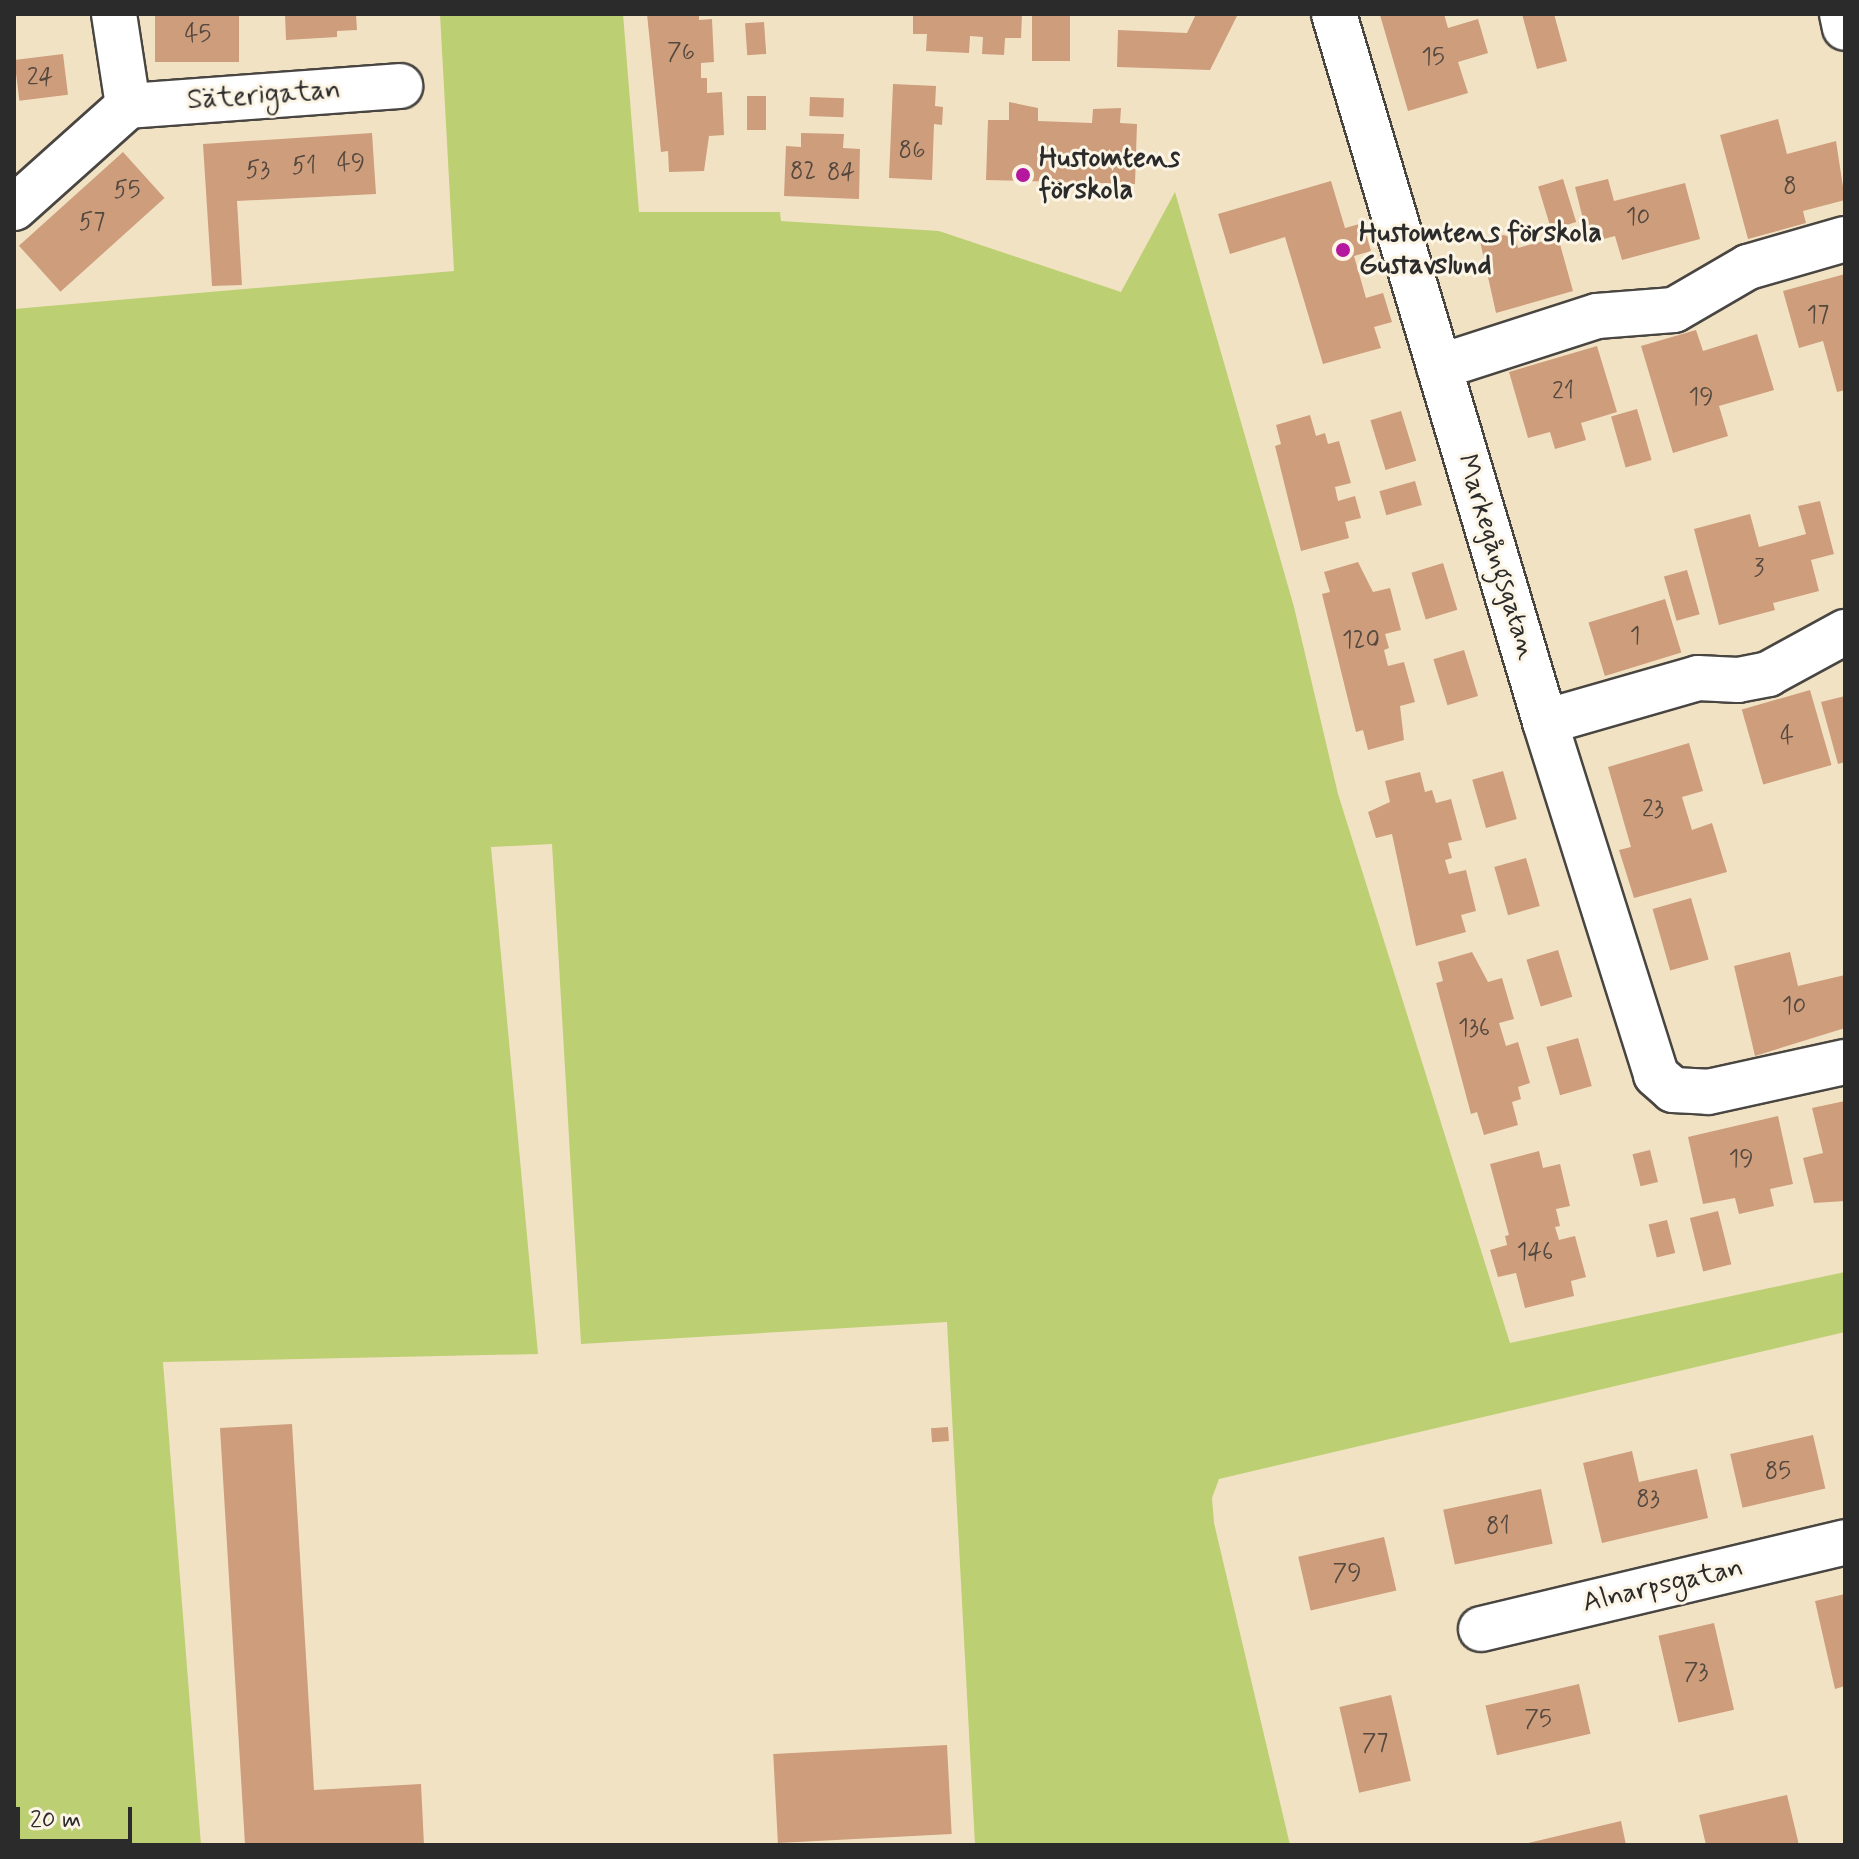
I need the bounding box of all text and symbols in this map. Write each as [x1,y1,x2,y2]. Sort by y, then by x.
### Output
house number: 45 [185,21,211,49]
house number: 76 [667,39,695,67]
house number: 15 [1421,44,1445,72]
house number: 24 [27,64,53,92]
street label: Säterigatan [186,74,342,118]
house number: 86 [899,137,925,165]
place label: Hustomtens förskola [1039,142,1180,208]
house number: 49 [337,150,365,178]
house number: 51 [292,153,316,181]
house number: 53 [246,157,270,185]
house number: 82 [790,158,816,186]
house number: 84 [827,159,855,187]
marker: Hustomtens förskola [1014,166,1032,184]
house number: 8 [1783,173,1797,201]
house number: 55 [113,177,141,205]
house number: 10 [1626,204,1650,232]
house number: 57 [79,209,105,237]
place label: Hustomtens förskola Gustavslund [1359,217,1602,283]
marker: Hustomtens förskola Gustavslund [1334,241,1352,259]
house number: 17 [1807,302,1829,330]
house number: 21 [1552,378,1574,406]
house number: 19 [1688,384,1714,412]
street label: Markegångsgatan [1449,450,1543,664]
house number: 3 [1754,555,1764,583]
house number: 1 [1630,623,1640,651]
house number: 120 [1342,627,1380,655]
house number: 4 [1780,723,1794,751]
house number: 23 [1642,796,1664,824]
house number: 10 [1782,993,1806,1021]
house number: 136 [1458,1015,1490,1043]
house number: 19 [1728,1146,1754,1174]
house number: 146 [1517,1239,1553,1267]
house number: 85 [1765,1458,1791,1486]
house number: 83 [1636,1486,1660,1514]
house number: 81 [1486,1513,1510,1541]
street label: Alnarpsgatan [1579,1551,1747,1621]
house number: 79 [1333,1560,1361,1588]
house number: 73 [1684,1659,1708,1687]
house number: 75 [1524,1706,1552,1734]
house number: 77 [1362,1730,1388,1758]
scale bar [20,1791,136,1841]
text: 20 m [30,1805,81,1836]

